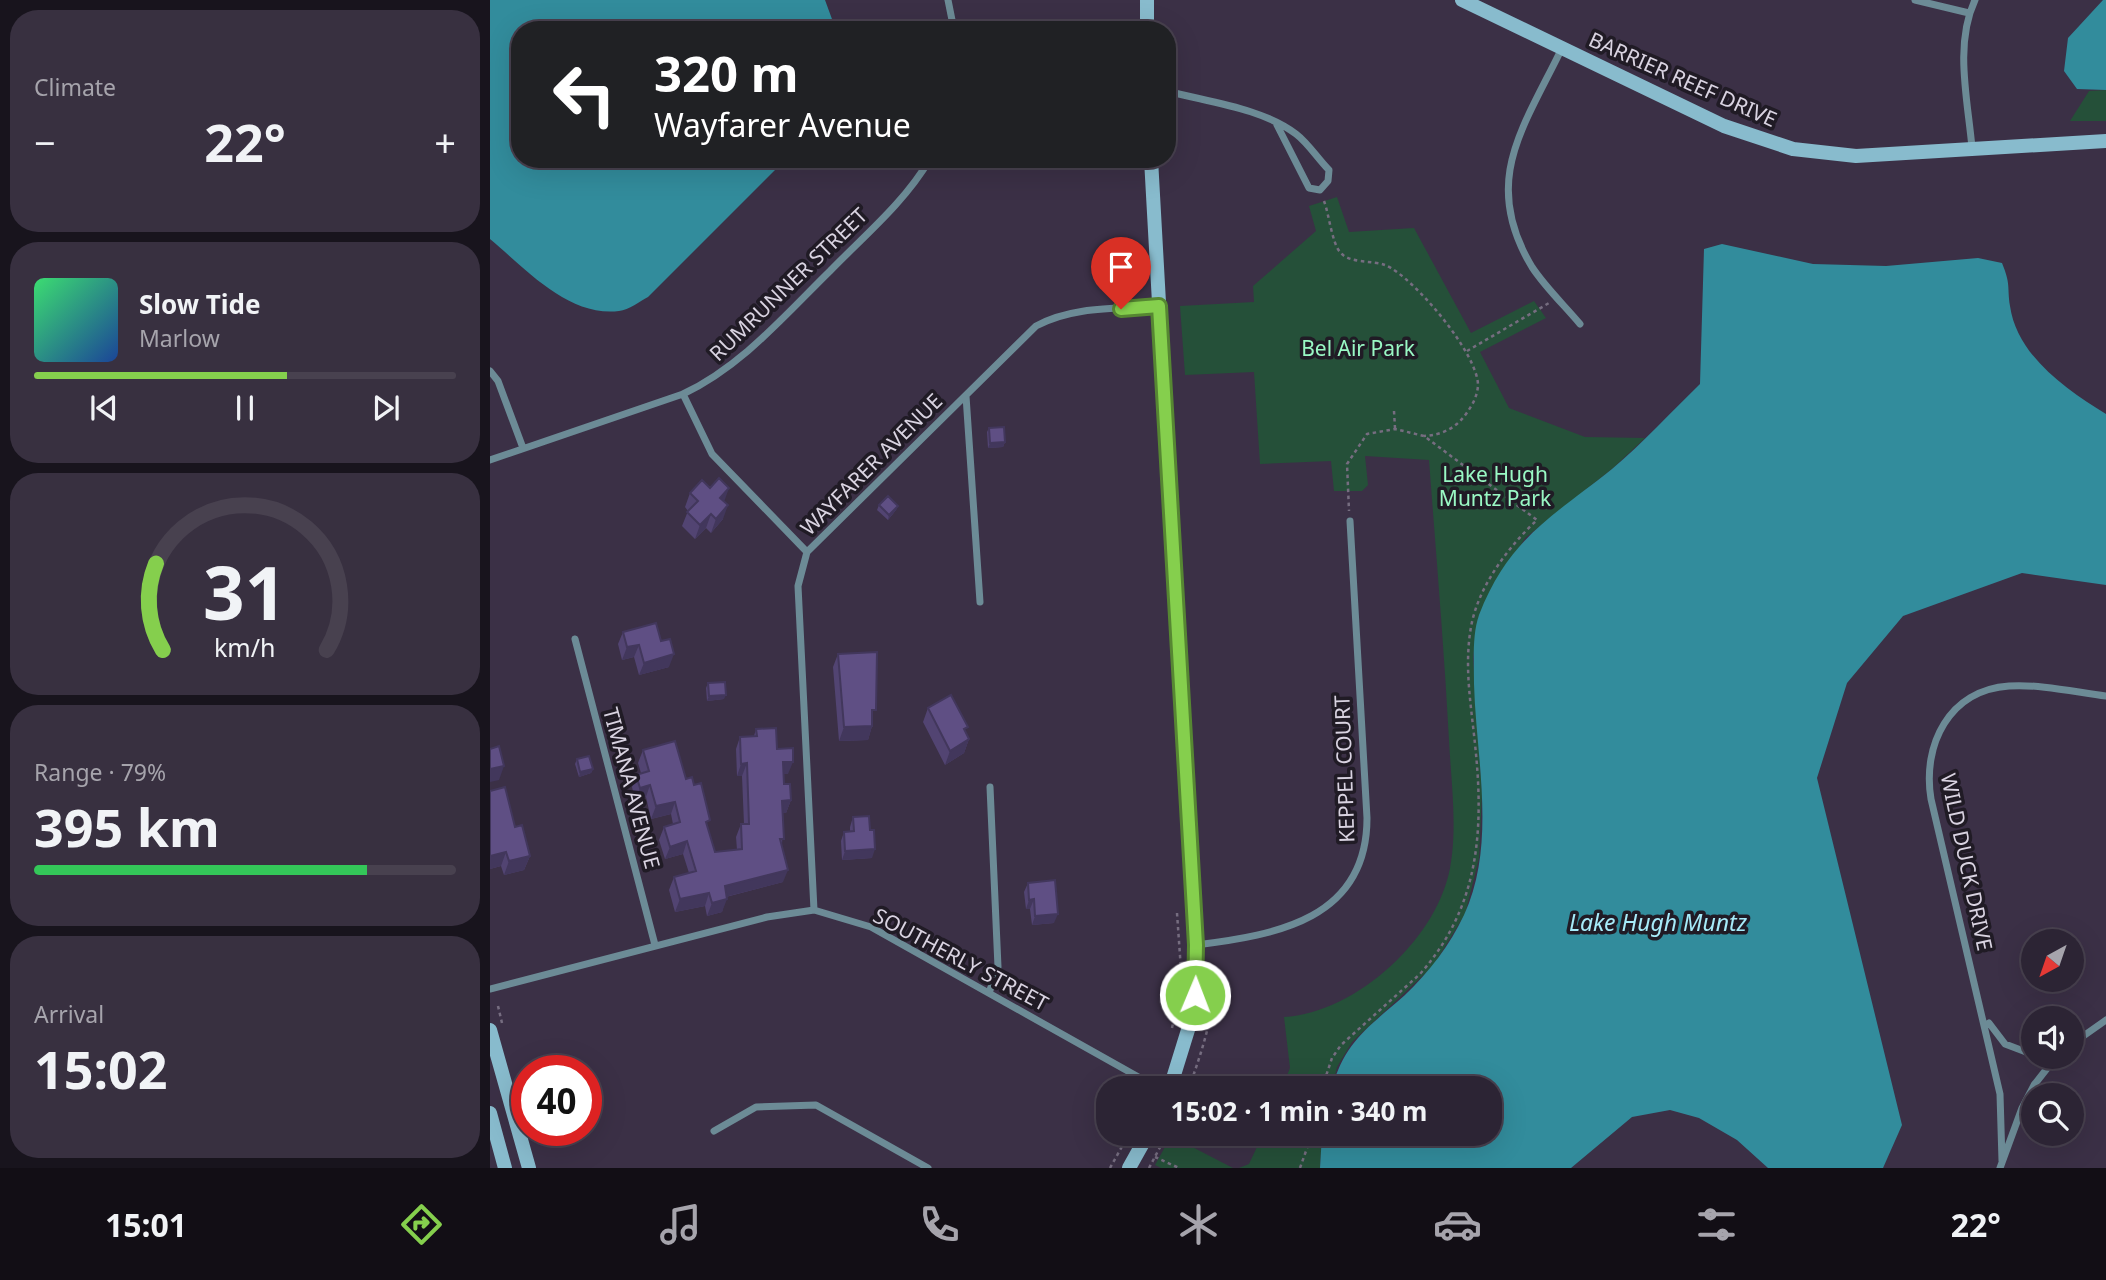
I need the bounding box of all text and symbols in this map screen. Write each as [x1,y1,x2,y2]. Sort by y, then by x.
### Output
street label: BARRIER REEF DRIVE [1585,25,1781,133]
text: 320 m [654,40,799,106]
icon: left [539,49,630,140]
text: Climate [34,71,116,103]
text: Wayfarer Avenue [654,103,911,146]
text: 22° [204,106,286,177]
text: − [34,116,56,168]
text: + [434,116,456,168]
street label: RUMRUNNER STREET [703,201,873,367]
pin [1091,237,1151,309]
icon: arrive [1102,248,1140,286]
text: Slow Tide [139,286,261,322]
text: Marlow [139,322,220,354]
park label: Bel Air Park [1301,334,1416,362]
street label: WAYFARER AVENUE [794,387,948,541]
icon: previous [85,389,123,427]
icon: pause [226,389,264,427]
icon: next [367,389,405,427]
park label: Lake Hugh Muntz Park [1439,460,1552,512]
text: 31 [203,542,287,641]
text: km/h [214,630,276,664]
street label: KEPPEL COURT [1327,694,1361,843]
street label: TIMANA AVENUE [597,704,667,872]
text: Range · 79% [34,756,166,788]
street label: WILD DUCK DRIVE [1935,771,1999,953]
text: 395 km [34,791,220,862]
street label: SOUTHERLY STREET [869,901,1054,1017]
water label: Lake Hugh Muntz [1569,906,1748,938]
north arrow [2021,929,2084,992]
map controls [2021,929,2084,1146]
position arrow [1158,958,1232,1032]
text: Arrival [34,998,104,1030]
button: sound [2021,1006,2084,1069]
text: 15:02 [34,1033,168,1104]
speed limit sign: 40 [511,1055,602,1146]
button: search [2021,1083,2084,1146]
text: 15:02 · 1 min · 340 m [1171,1093,1427,1129]
icon: directions [397,1200,446,1249]
icon: music [656,1200,705,1249]
icon: phone [915,1200,964,1249]
icon: climate [1174,1200,1223,1249]
icon: car [1433,1200,1482,1249]
icon: filters [1692,1200,1741,1249]
text: 15:01 [105,1203,187,1246]
text: 22° [1951,1203,2001,1246]

